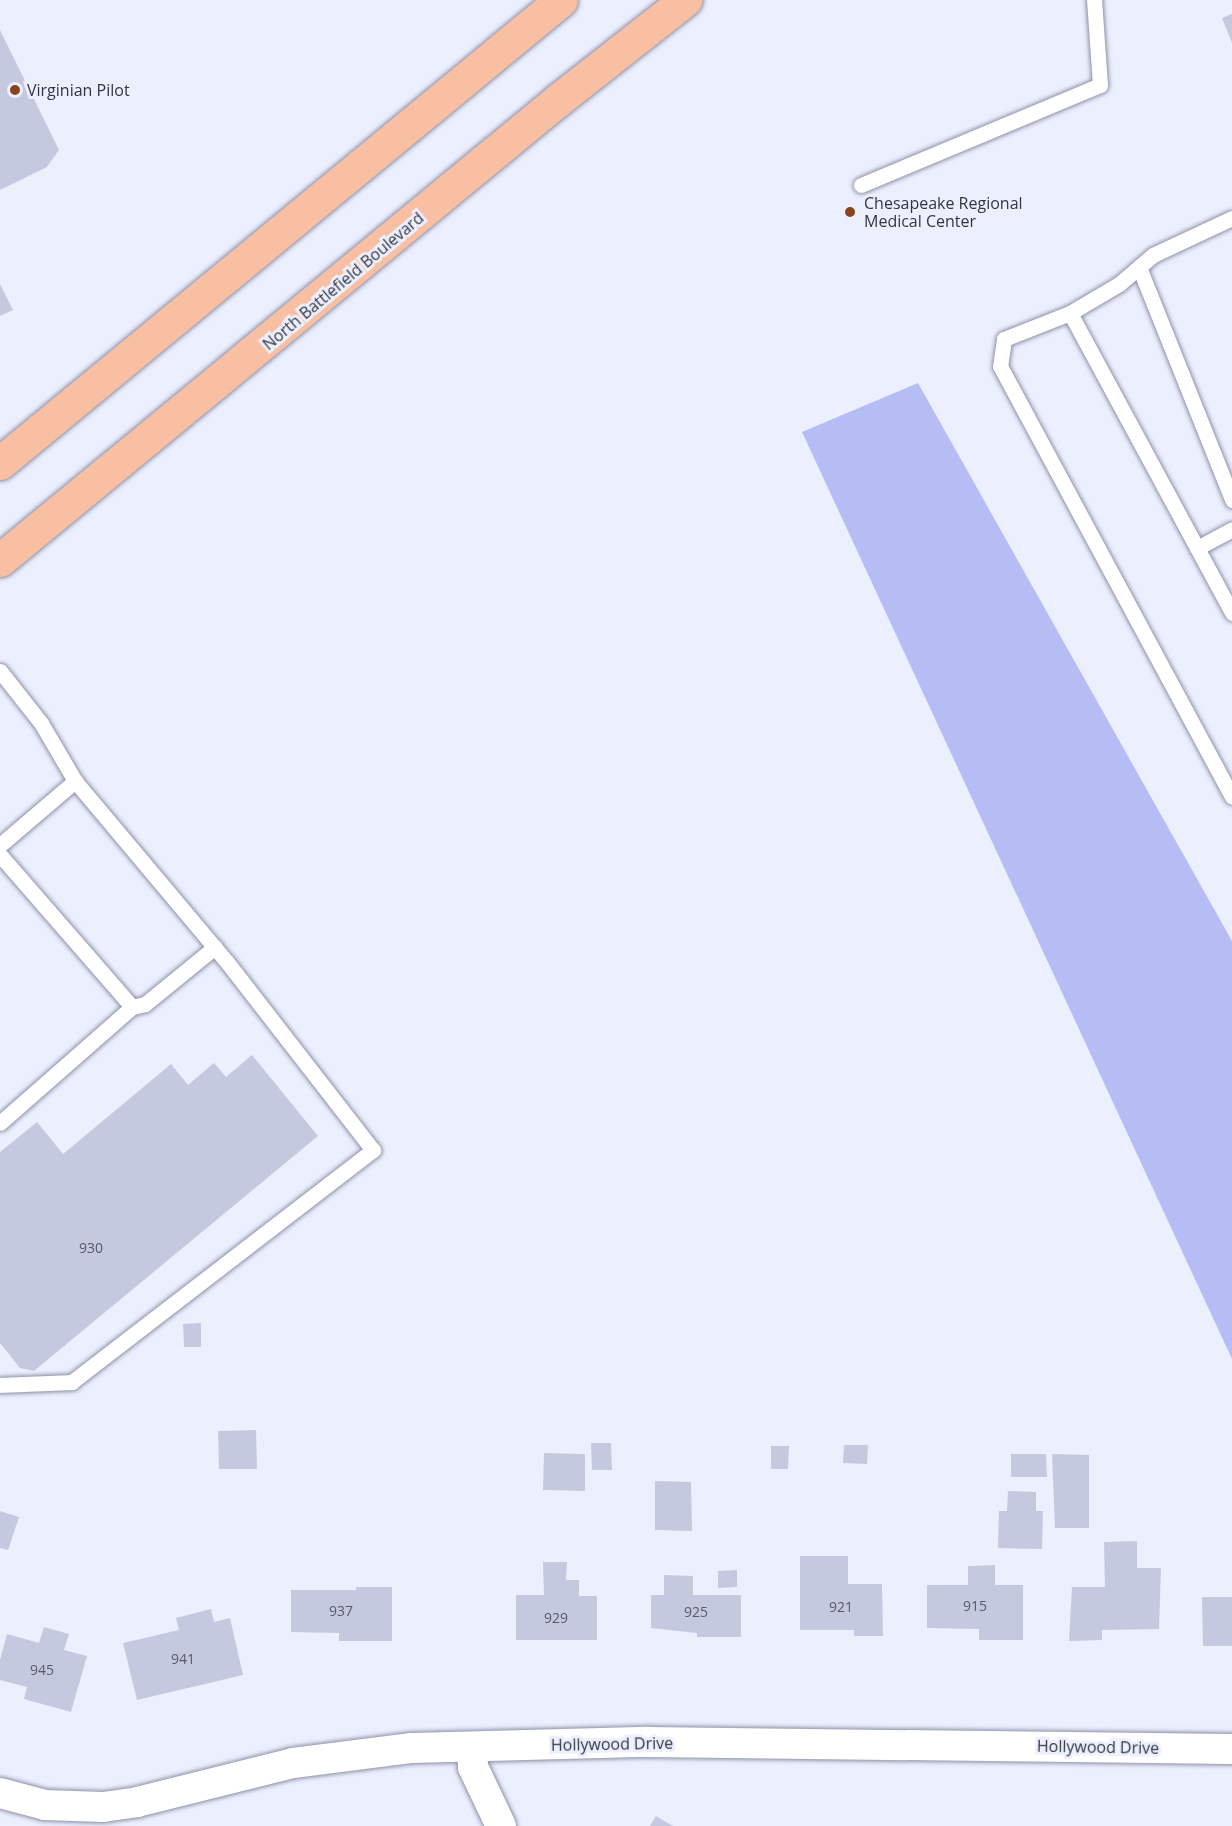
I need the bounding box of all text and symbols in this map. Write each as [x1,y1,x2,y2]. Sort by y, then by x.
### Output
place label: Virginian Pilot [27,80,130,100]
marker: Virginian Pilot [8,83,22,97]
place label: Chesapeake Regional Medical Center [864,193,1023,231]
marker: Chesapeake Regional Medical Center [841,203,859,221]
street label: North Battlefield Boulevard [259,208,427,354]
house number: 930 [79,1240,103,1256]
house number: 915 [963,1598,987,1614]
house number: 921 [829,1599,853,1615]
house number: 937 [329,1603,353,1619]
house number: 925 [684,1604,708,1620]
house number: 929 [544,1610,568,1626]
house number: 941 [171,1651,195,1667]
house number: 945 [30,1662,54,1678]
street label: Hollywood Drive [551,1733,673,1755]
street label: Hollywood Drive [1037,1736,1159,1758]

